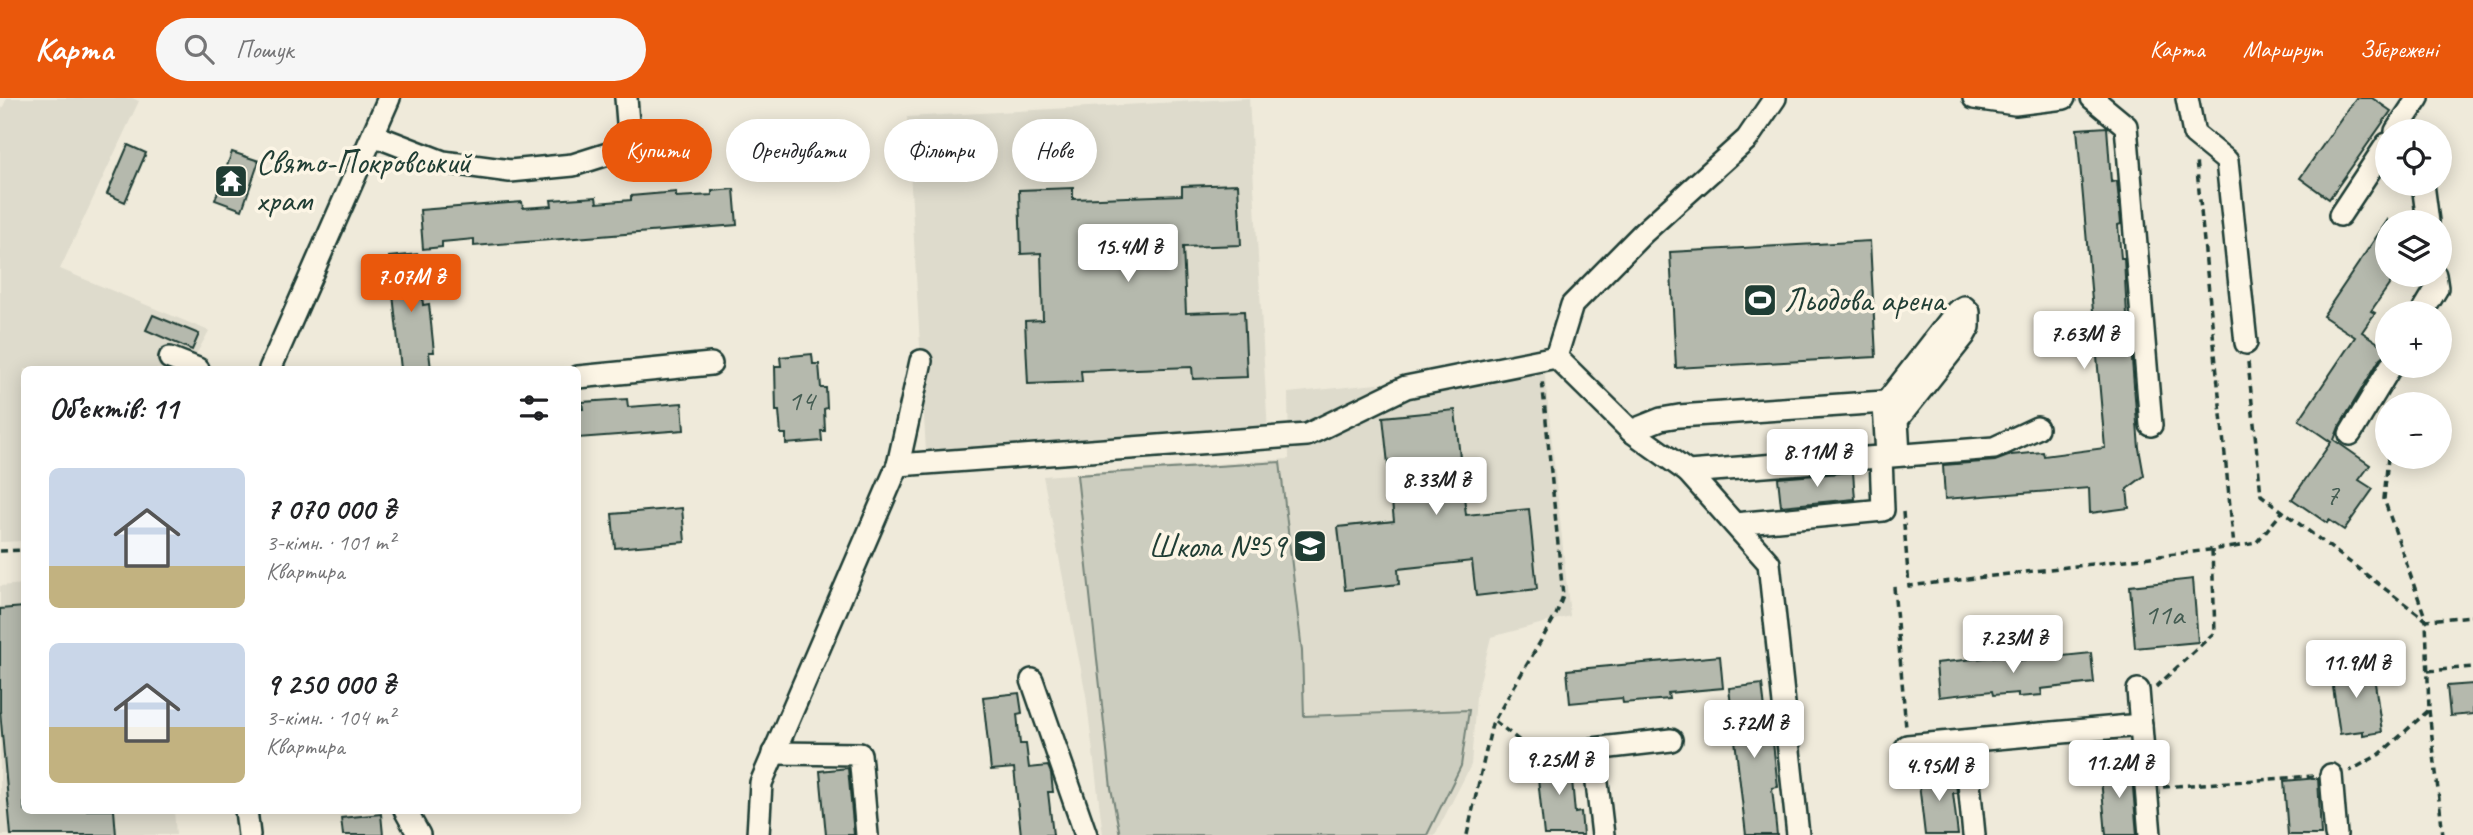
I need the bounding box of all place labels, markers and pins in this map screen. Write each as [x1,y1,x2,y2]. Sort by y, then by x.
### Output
place label: Свято-Покровський храм [256,141,473,221]
temple icon: Свято-Покровський храм [212,162,250,200]
pin: 15.4M ₴ [1063,225,1193,284]
pin: 7.07M ₴ [346,254,476,314]
place label: Льодова арена [1784,279,1947,321]
sports icon: Льодова арена [1741,281,1779,319]
pin: 7.63M ₴ [2019,312,2149,371]
pin: 8.11M ₴ [1752,430,1882,489]
pin: 8.33M ₴ [1371,458,1501,517]
place label: Школа №59 [1148,525,1289,567]
school or university icon: Школа №59 [1291,527,1329,565]
pin: 7.23M ₴ [1948,616,2078,675]
pin: 11.9M ₴ [2291,640,2421,700]
pin: 5.72M ₴ [1689,700,1819,760]
pin: 9.25M ₴ [1494,738,1624,797]
pin: 11.2M ₴ [2054,740,2184,800]
pin: 4.95M ₴ [1874,744,2004,803]

